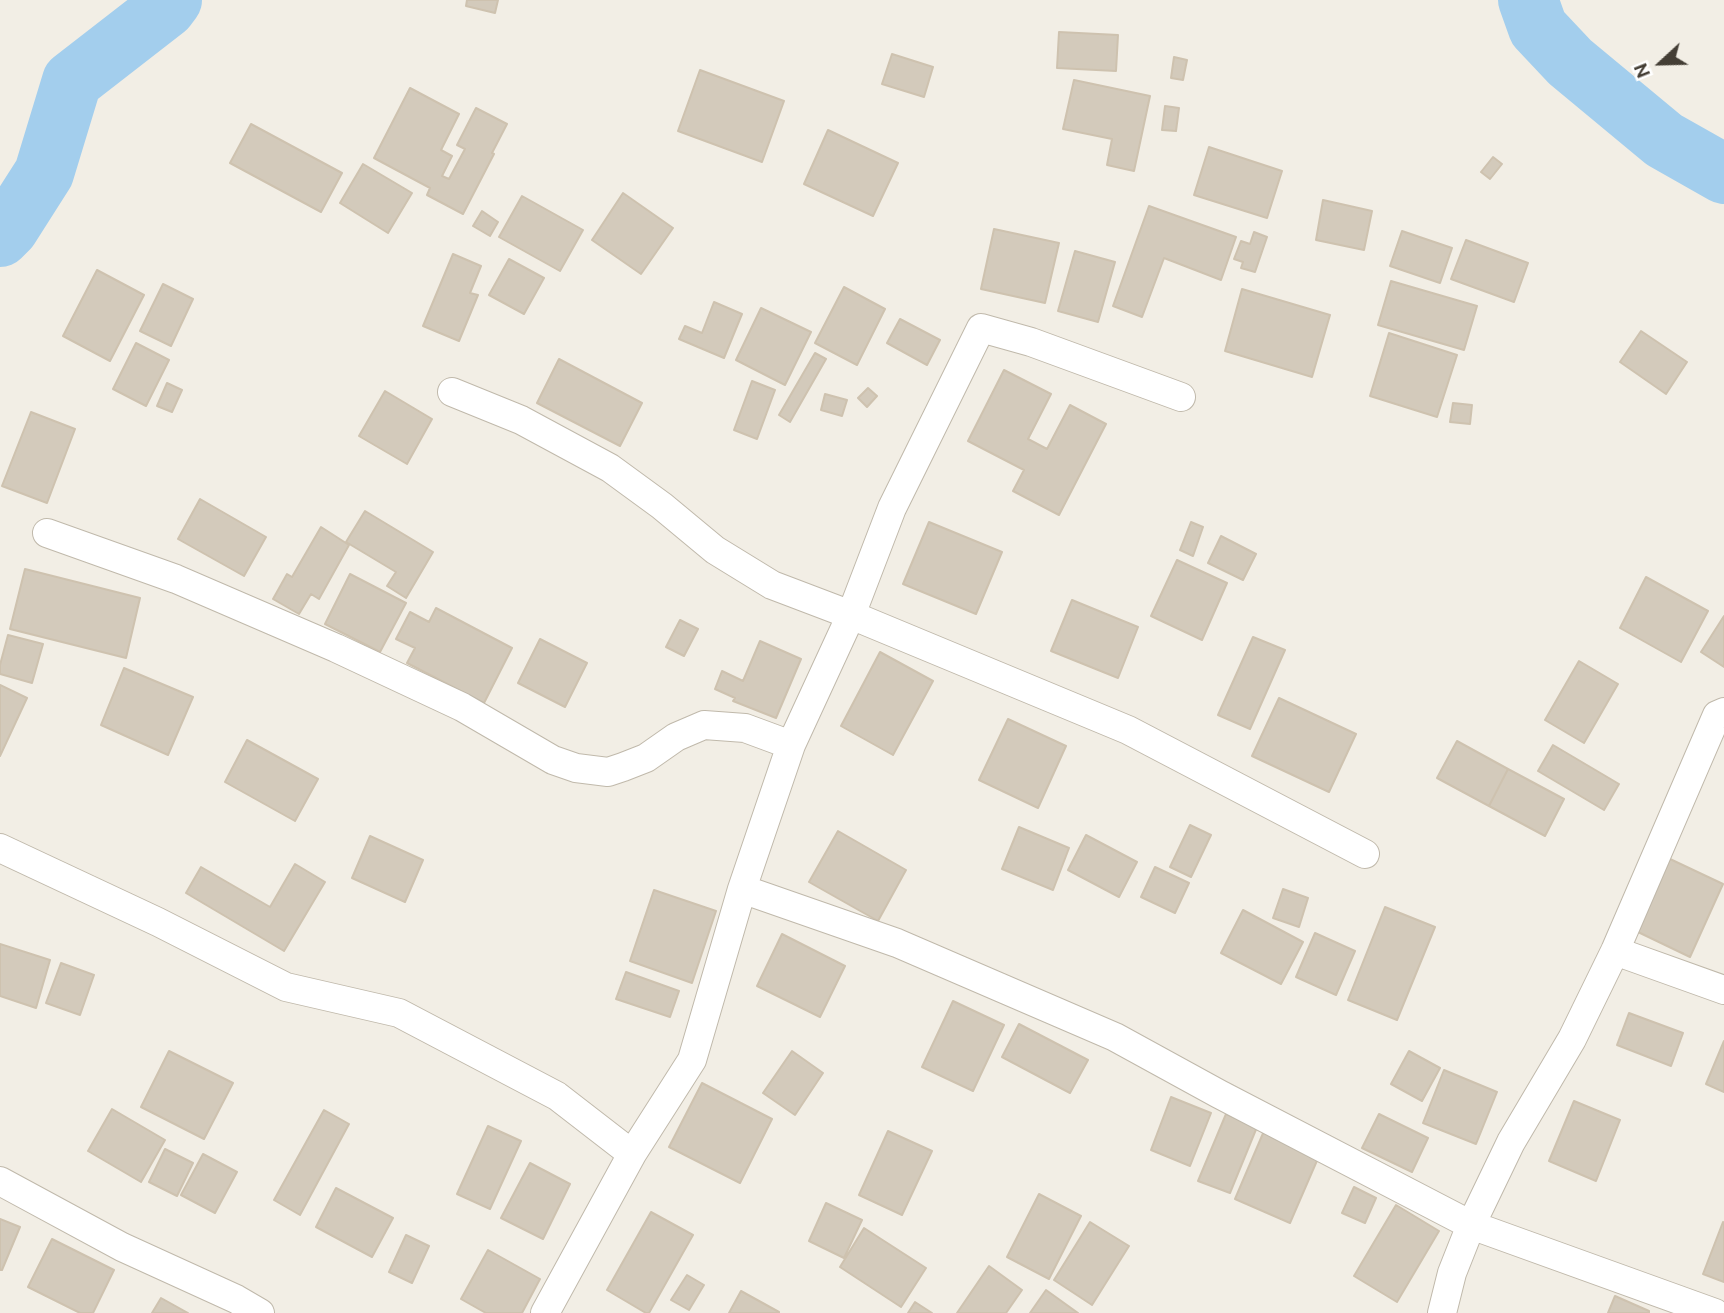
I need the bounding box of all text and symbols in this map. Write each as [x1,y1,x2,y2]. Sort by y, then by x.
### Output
north arrow [1626,28,1696,98]
text: N [1629,60,1654,82]

